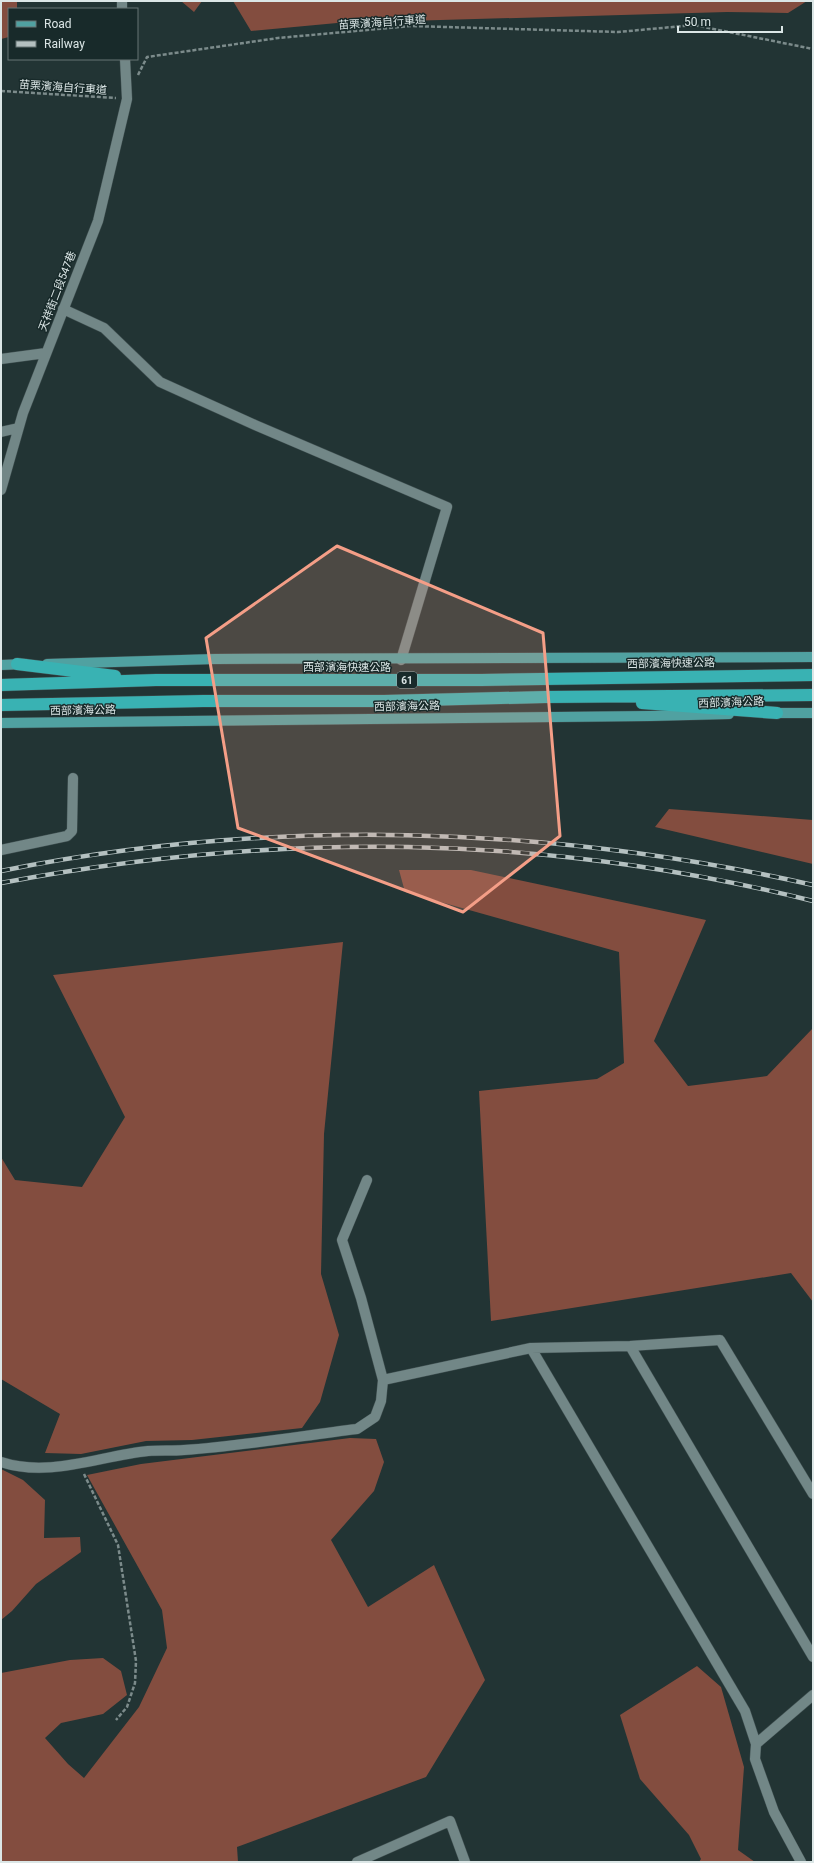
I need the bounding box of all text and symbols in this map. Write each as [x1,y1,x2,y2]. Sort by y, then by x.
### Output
legend [8,8,138,60]
scale bar [678,8,782,34]
street label: 苗栗濱海自行車道 [338,13,426,32]
text: 50 m [684,15,711,29]
text: Road [44,17,72,31]
text: Railway [44,37,85,51]
street label: 苗栗濱海自行車道 [19,78,107,97]
street label: 天祥街二段547巷 [36,249,79,333]
street label: 西部濱海快速公路 [627,656,715,671]
street label: 西部濱海快速公路 [303,661,391,674]
road number: 61 [397,672,417,688]
street label: 西部濱海公路 [698,695,764,710]
street label: 西部濱海公路 [374,699,440,714]
street label: 西部濱海公路 [50,703,116,718]

